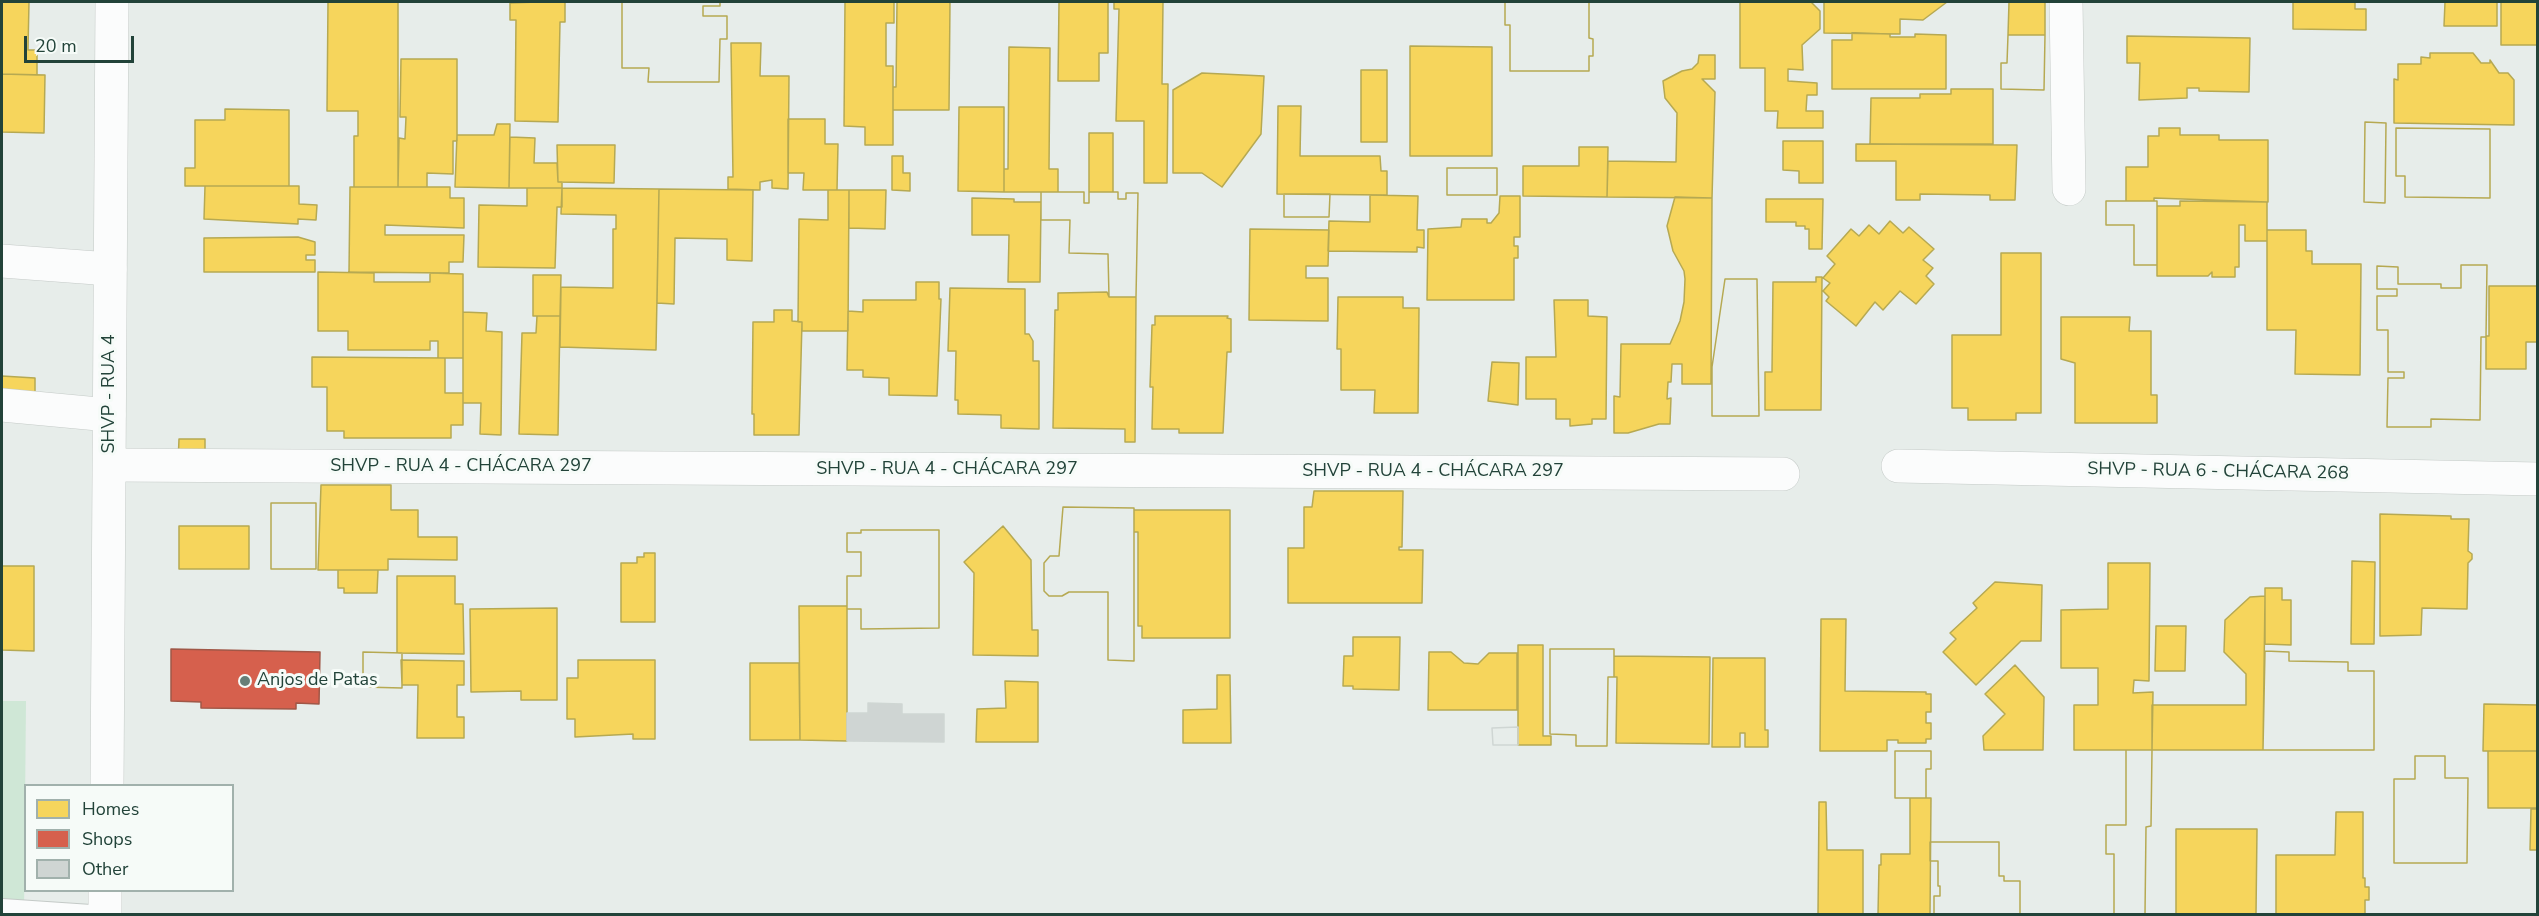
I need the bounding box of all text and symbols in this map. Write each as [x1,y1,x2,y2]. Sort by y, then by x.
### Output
scale bar [27,24,136,62]
text: 20 m [35,34,77,58]
street label: SHVP - RUA 4 [99,334,121,454]
street label: SHVP - RUA 4 - CHÁCARA 297 [330,456,592,478]
street label: SHVP - RUA 4 - CHÁCARA 297 [816,459,1078,481]
street label: SHVP - RUA 6 - CHÁCARA 268 [2087,459,2349,485]
street label: SHVP - RUA 4 - CHÁCARA 297 [1302,461,1564,483]
place label: Anjos de Patas [257,670,378,692]
marker: Anjos de Patas [238,674,252,688]
legend [24,784,234,892]
text: Homes [82,797,139,821]
text: Shops [82,827,132,851]
text: Other [82,857,128,881]

